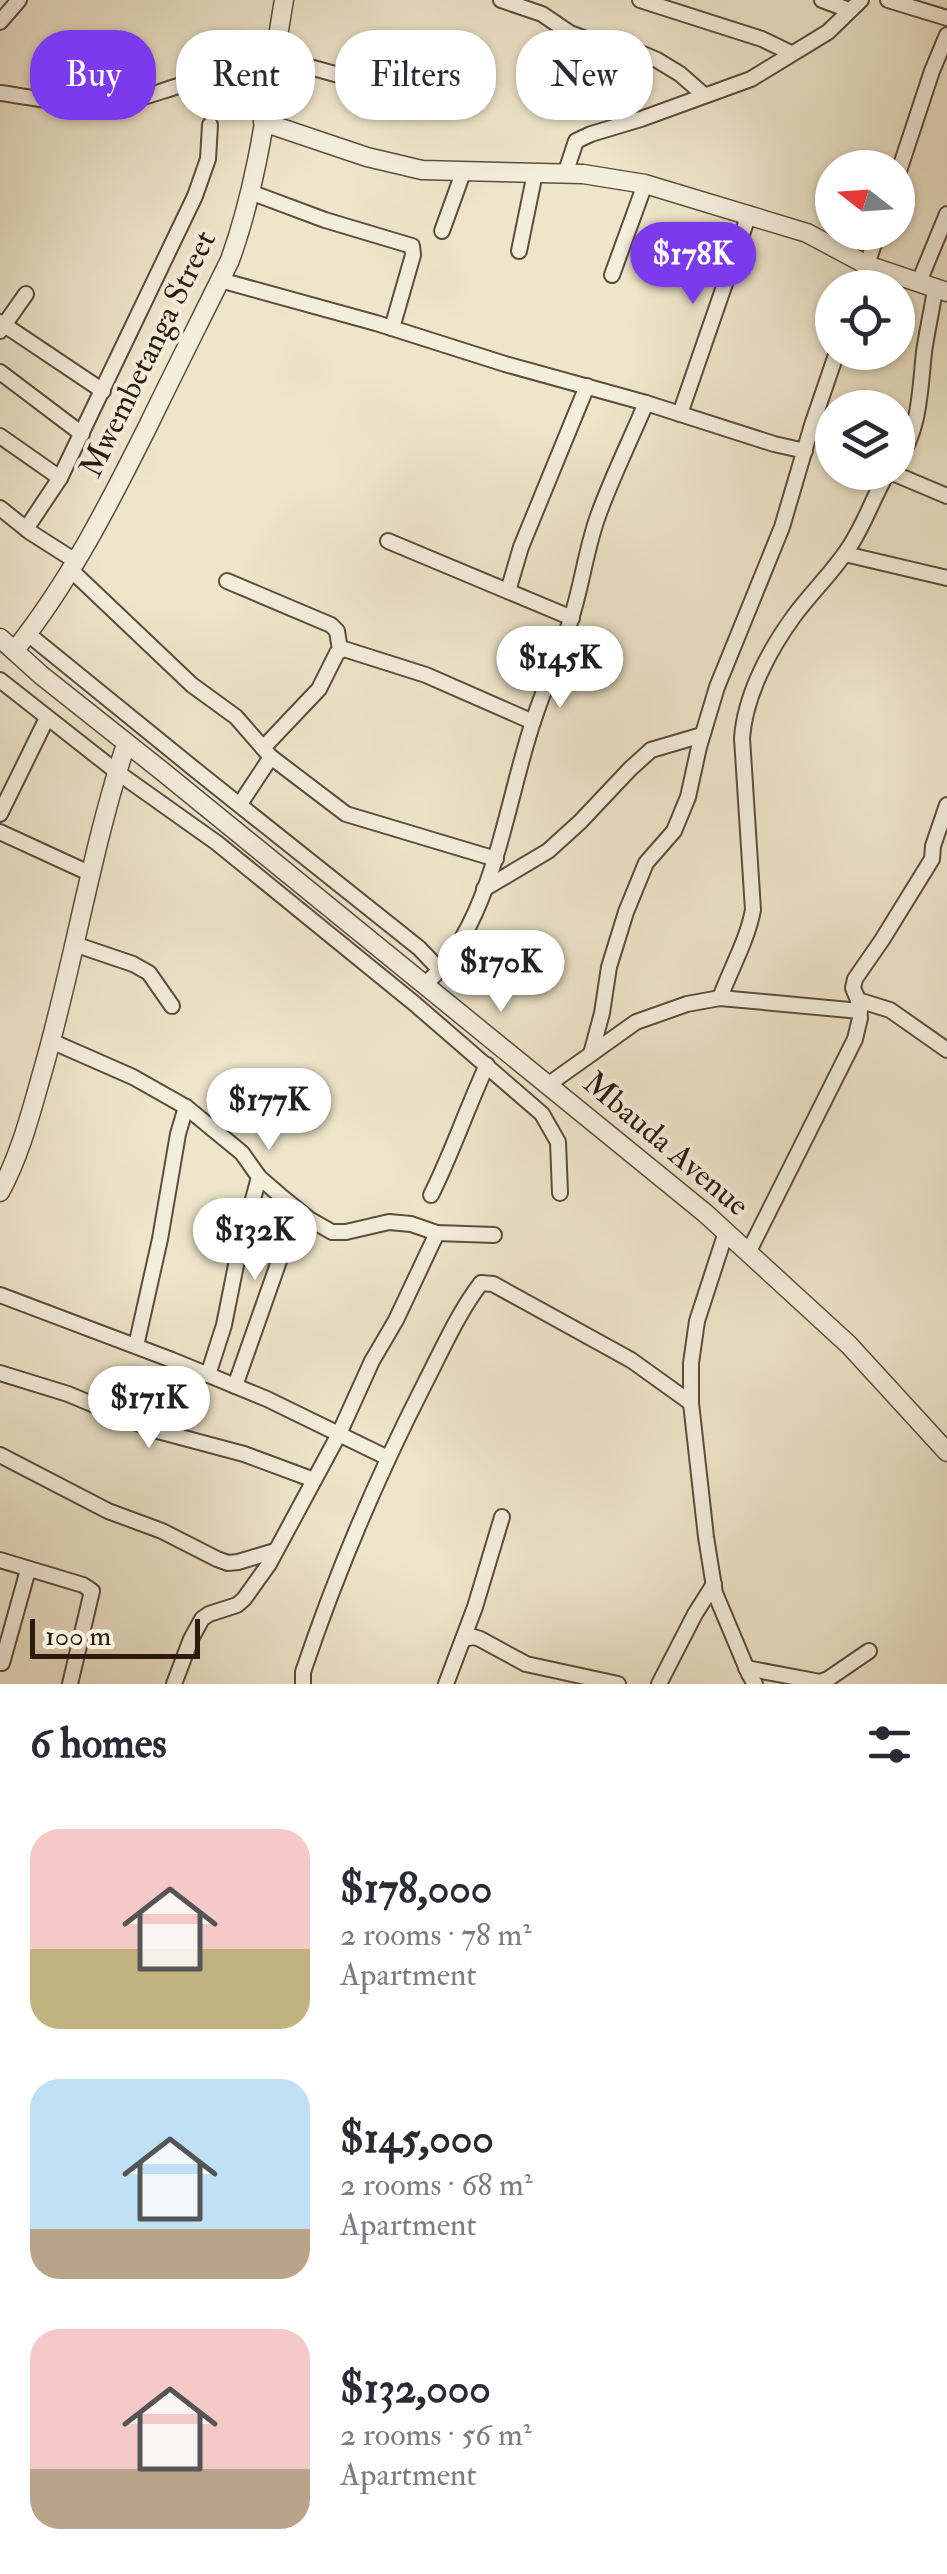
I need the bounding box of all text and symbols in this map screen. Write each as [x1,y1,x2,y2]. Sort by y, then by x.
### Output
chip: Buy [30,30,156,120]
chip: Rent [176,30,315,120]
chip: Filters [335,30,496,120]
chip: New [516,30,653,120]
north arrow [815,150,915,250]
map controls [815,150,915,490]
pin: $178K [623,222,763,307]
street label: Mwembetanga Street [71,224,225,484]
text: $178K [652,234,734,274]
button: locate [815,270,915,370]
button: layers [815,390,915,490]
pin: $145K [490,626,630,711]
text: $145K [518,638,602,678]
pin: $170K [431,930,571,1015]
text: $170K [460,942,542,982]
street label: Mbauda Avenue [575,1063,757,1225]
pin: $177K [199,1068,339,1153]
text: $177K [228,1080,310,1120]
pin: $132K [185,1198,325,1283]
text: $132K [215,1210,295,1250]
pin: $171K [79,1366,219,1451]
text: $171K [110,1378,188,1418]
scale bar [30,1614,200,1658]
text: 100 m [45,1619,111,1654]
icon: filters [862,1717,917,1772]
text: 6 homes [30,1718,167,1770]
text: $178,000 [340,1863,492,1915]
icon: home [110,1869,230,1989]
text: 2 rooms · 78 m² [340,1915,531,1955]
text: Apartment [340,1955,477,1995]
text: $145,000 [340,2113,494,2165]
icon: home [110,2119,230,2239]
text: 2 rooms · 68 m² [340,2165,533,2205]
text: Apartment [340,2205,477,2245]
text: $132,000 [340,2363,491,2415]
icon: home [110,2369,230,2489]
text: 2 rooms · 56 m² [340,2415,532,2455]
text: Apartment [340,2455,477,2495]

